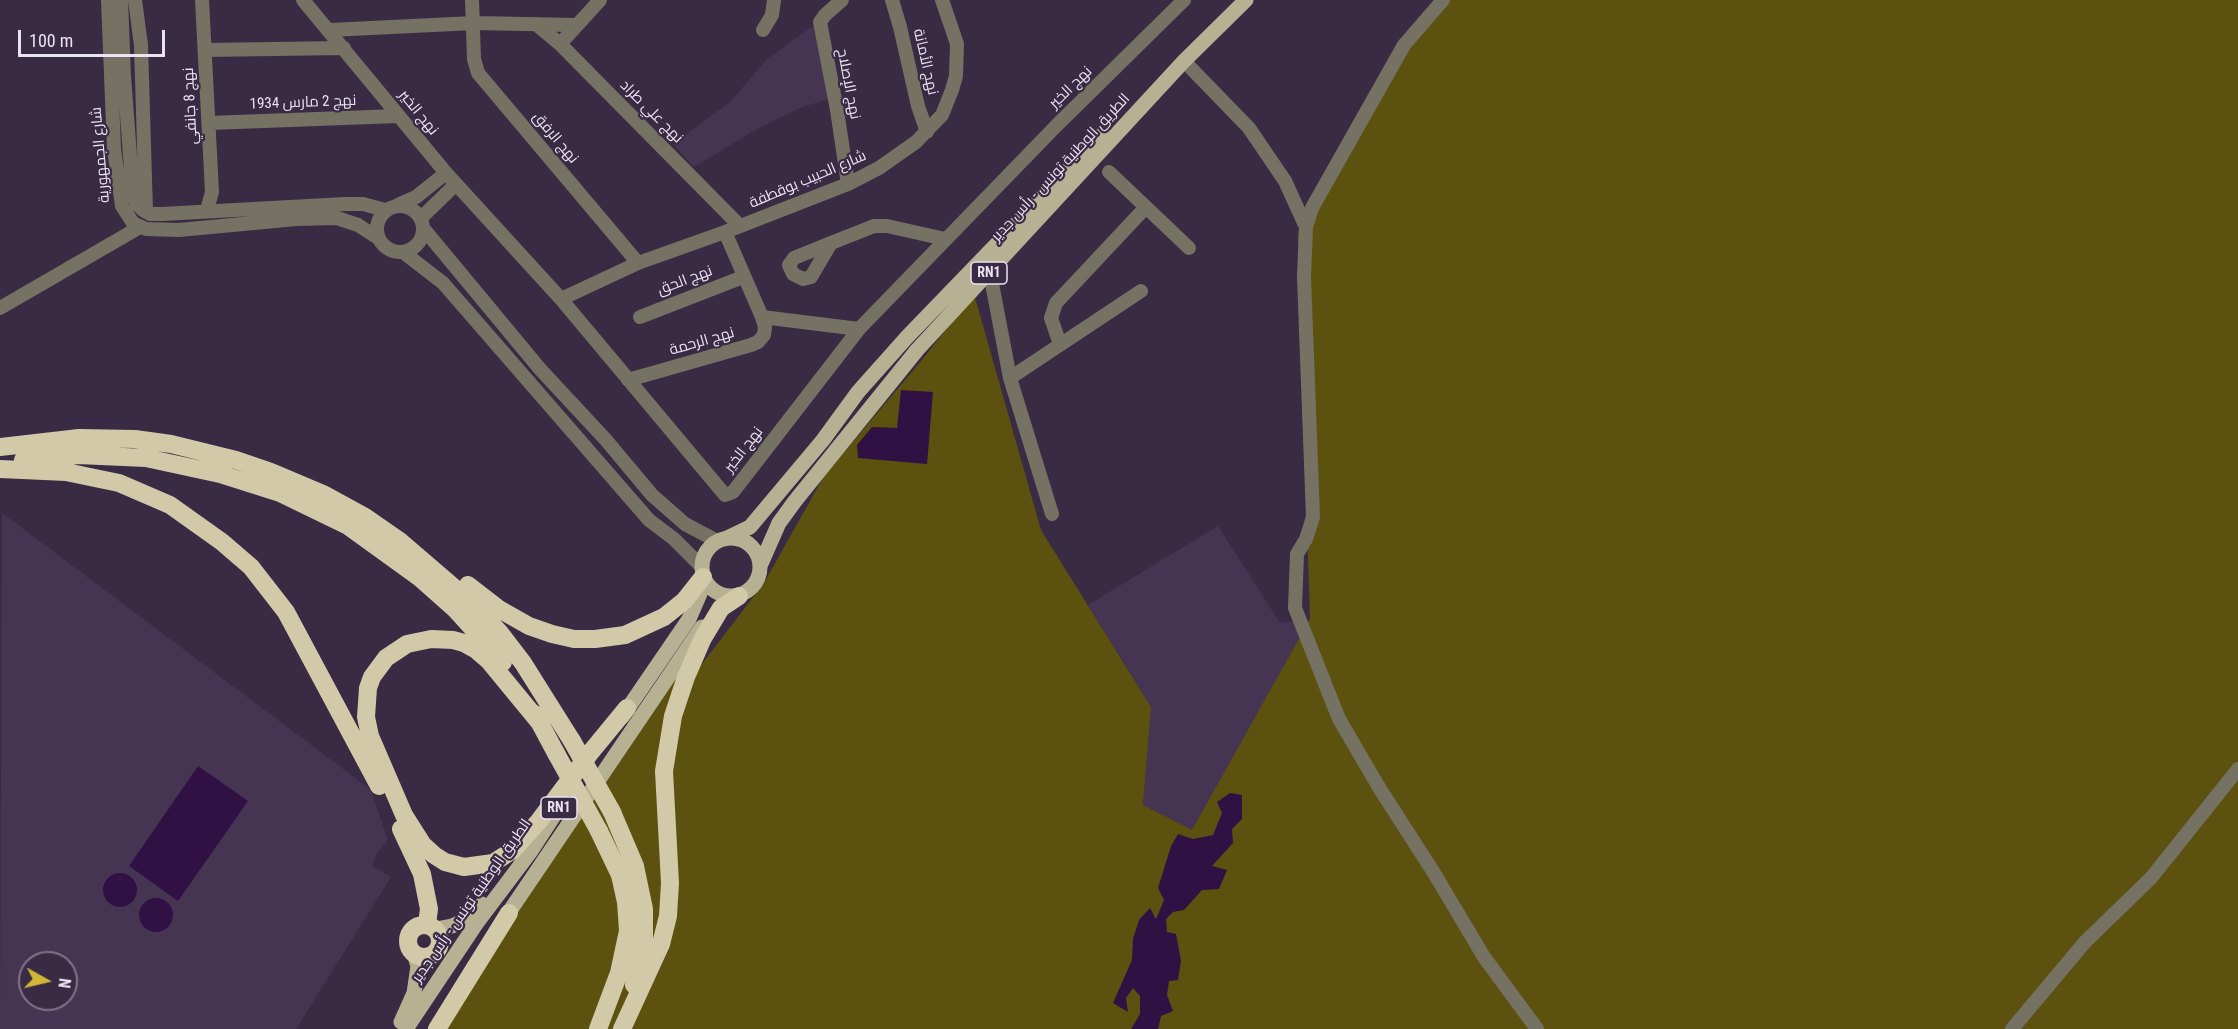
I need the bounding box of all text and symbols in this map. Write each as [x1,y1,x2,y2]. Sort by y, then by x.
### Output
scale bar [21,18,168,56]
street label: نهج الأمانة [909,27,941,97]
text: 100 m [29,30,73,51]
street label: نهج الإصلاح [832,47,864,121]
street label: نهج الخير [1046,63,1096,113]
street label: نهج 8 جانفي [180,67,202,145]
street label: نهج علي طراد [616,77,686,147]
street label: نهج الخير [394,87,442,139]
street label: الطريق الوطنية تونس - رأس جدير [988,90,1134,246]
street label: نهج 2 مارس 1934 [249,92,357,114]
street label: شارع الجمهورية [88,106,114,204]
street label: نهج الرفق [528,108,582,168]
street label: شارع الحبيب بوقطفة [747,147,869,213]
street label: نهج الحق [655,262,715,300]
road number: RN1 [971,262,1007,284]
street label: نهج الرحمة [668,324,736,360]
street label: نهج الخير [721,424,767,476]
road number: RN1 [541,797,577,819]
street label: الطريق الوطنية تونس - رأس جدير [409,816,535,986]
north arrow [18,951,78,1011]
text: N [54,977,74,989]

